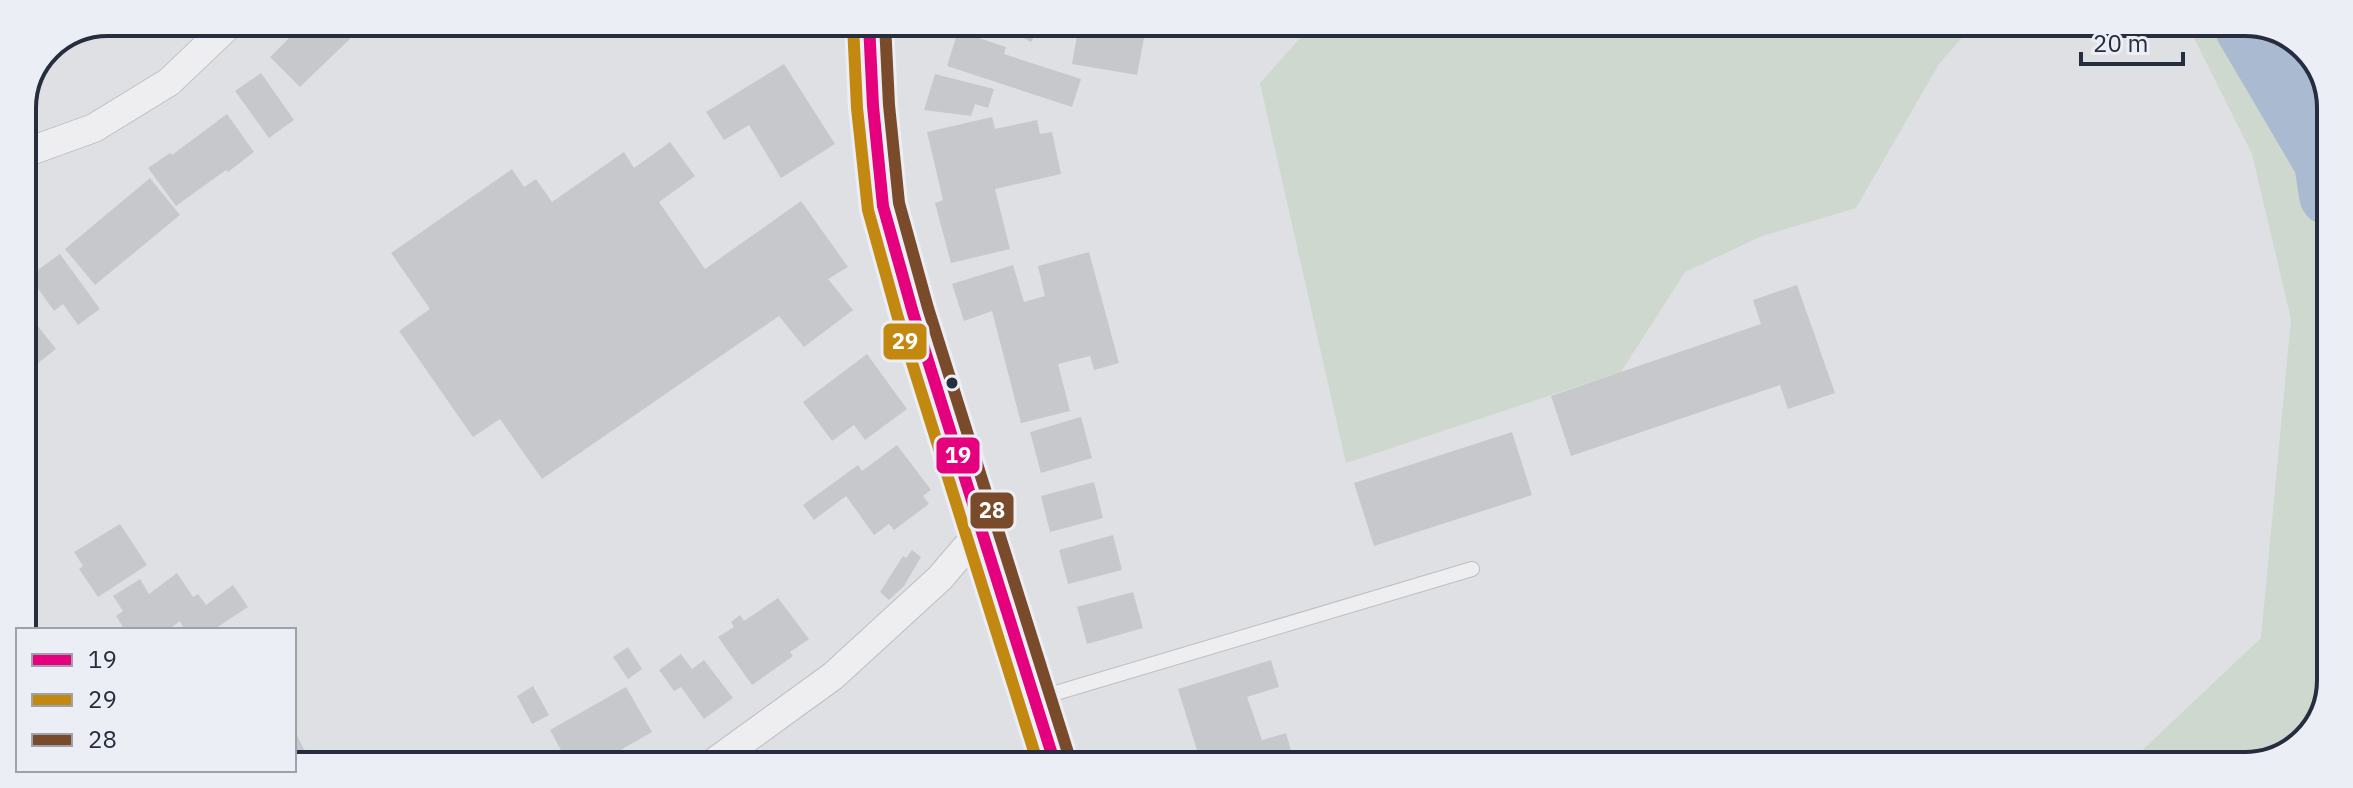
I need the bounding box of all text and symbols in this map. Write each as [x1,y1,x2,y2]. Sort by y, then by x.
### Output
scale bar [2081,16,2183,66]
text: 20 m [2093,27,2148,59]
line badge: 29 [882,322,928,361]
text: 29 [892,326,918,355]
unlabelled marker [944,375,960,391]
line badge: 19 [935,436,981,475]
text: 19 [945,440,971,469]
line badge: 28 [969,491,1015,530]
text: 28 [979,495,1005,524]
legend [16,628,296,772]
text: 19 [88,643,117,675]
text: 29 [88,683,117,715]
text: 28 [88,723,117,755]

